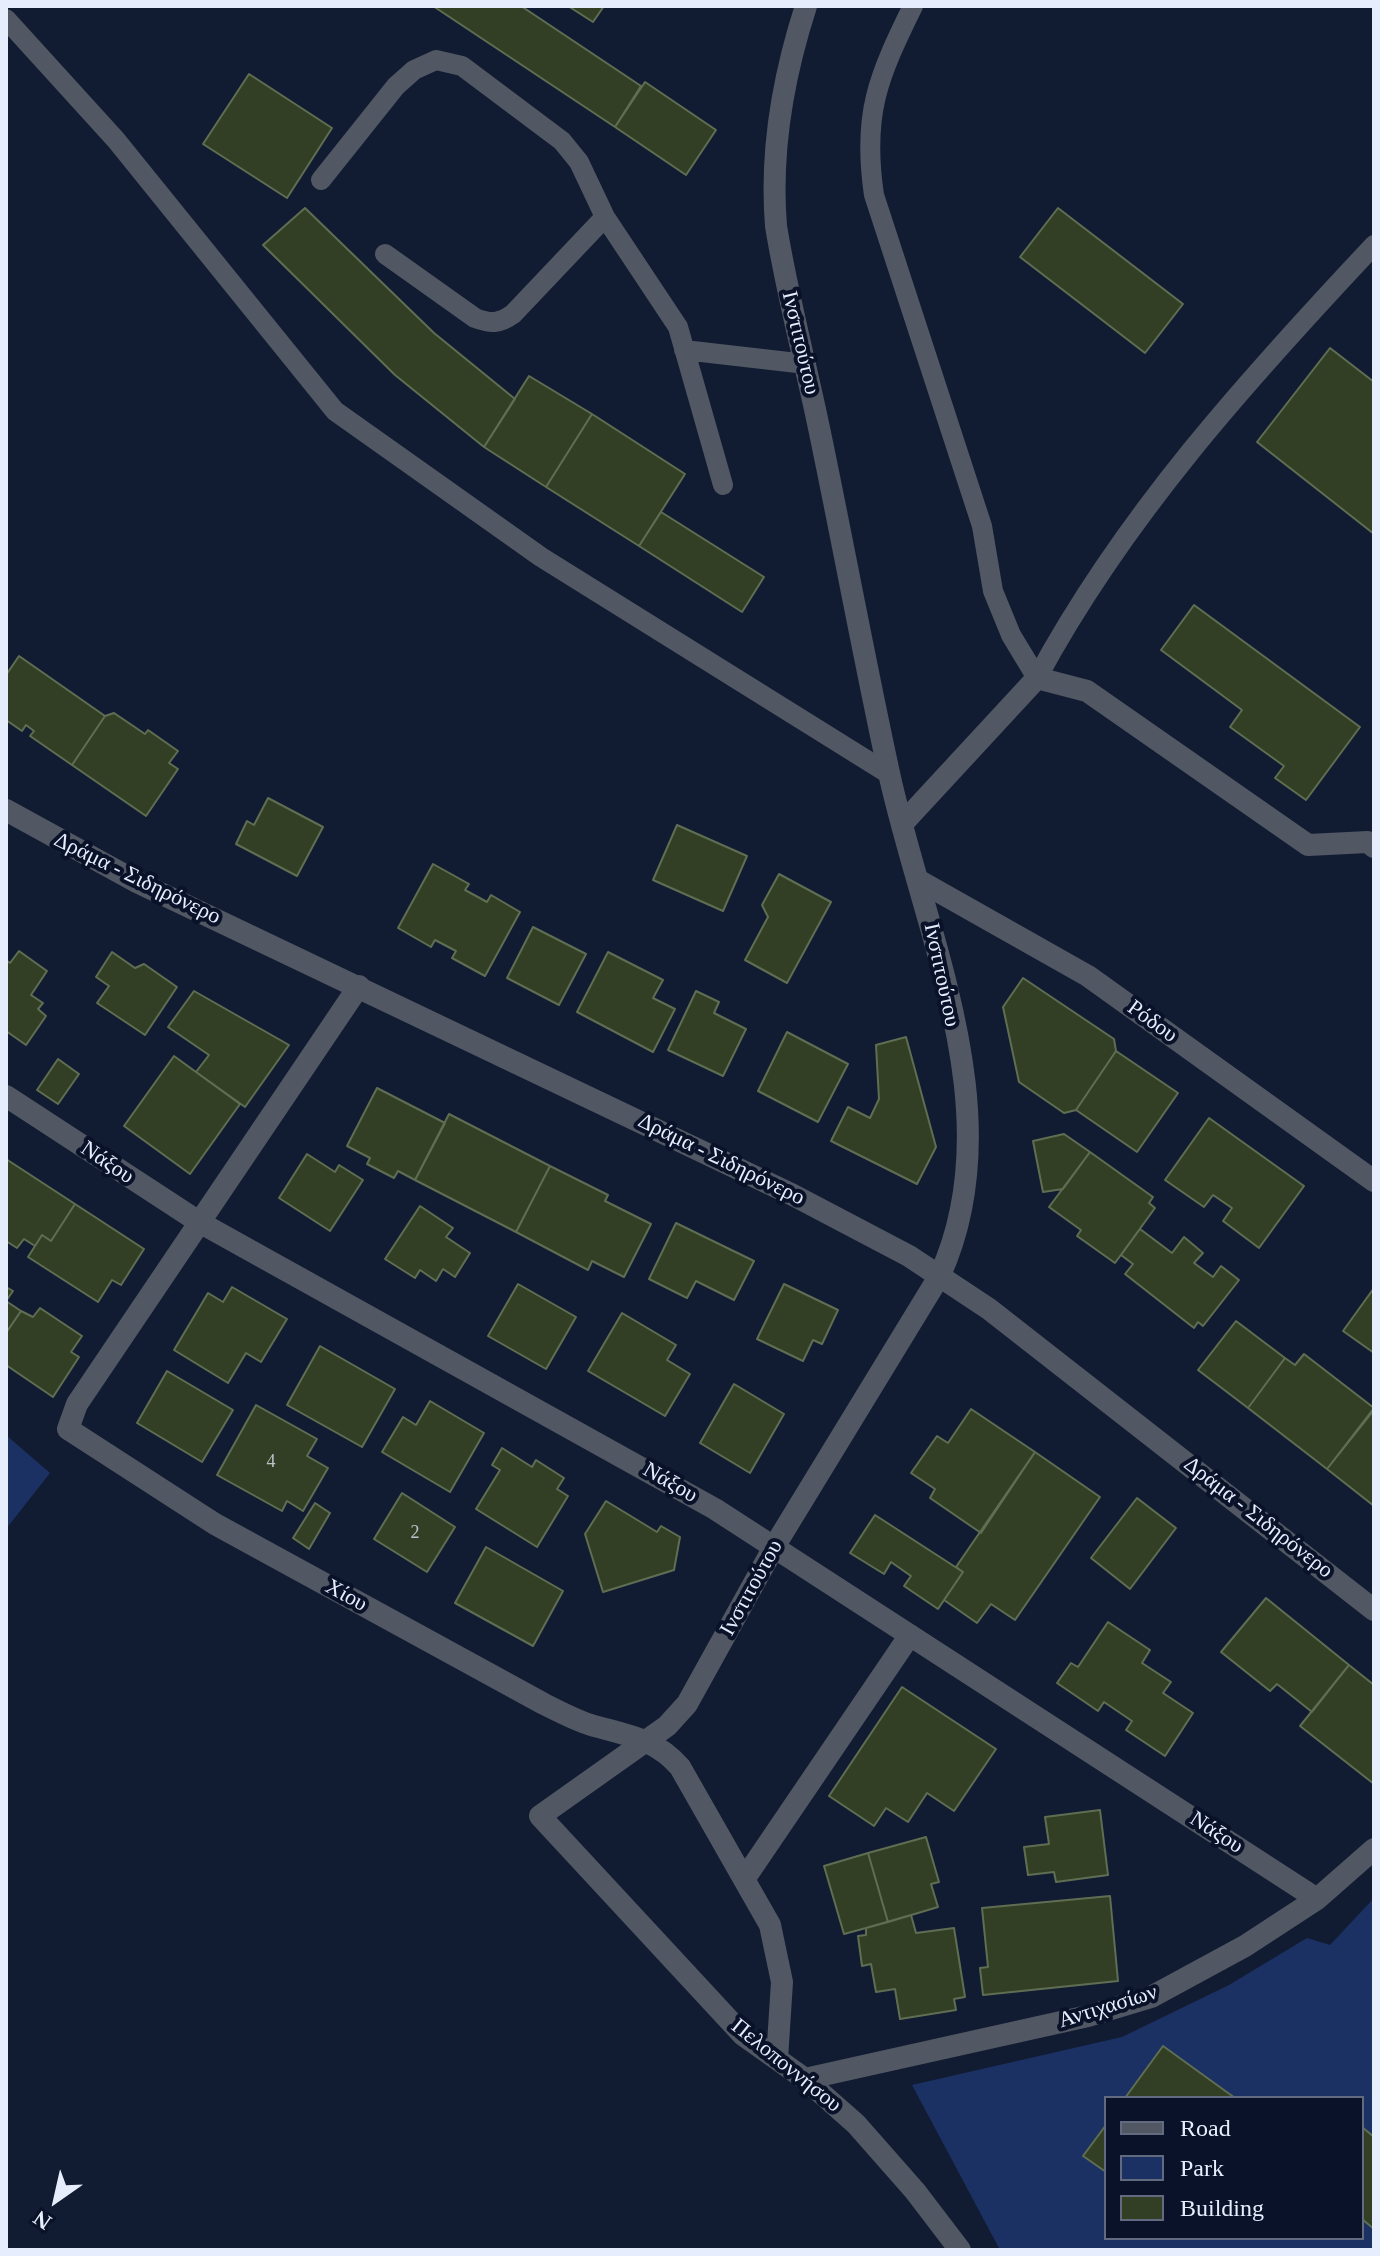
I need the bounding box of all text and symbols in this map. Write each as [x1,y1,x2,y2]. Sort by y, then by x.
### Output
street label: Ινστιτούτου [775,289,825,397]
street label: Δράμα - Σιδηρόνερο [49,827,225,931]
street label: Ινστιτούτου [917,921,965,1029]
street label: Ρόδου [1122,995,1182,1049]
street label: Δράμα - Σιδηρόνερο [633,1108,809,1212]
street label: Νάξου [75,1136,139,1190]
house number: 4 [266,1451,276,1473]
street label: Δράμα - Σιδηρόνερο [1178,1452,1338,1584]
street label: Νάξου [638,1457,702,1509]
house number: 2 [410,1522,420,1544]
street label: Ινστιτούτου [715,1536,789,1640]
street label: Χίου [320,1574,372,1618]
street label: Νάξου [1184,1806,1248,1860]
street label: Αντιχασίων [1055,1979,1161,2035]
street label: Πελοποννήσου [726,2014,846,2118]
legend [1104,2096,1364,2240]
text: Road [1180,2115,1231,2141]
text: Park [1180,2155,1224,2181]
north arrow [16,2160,96,2240]
text: Building [1180,2195,1264,2221]
text: N [29,2206,56,2235]

